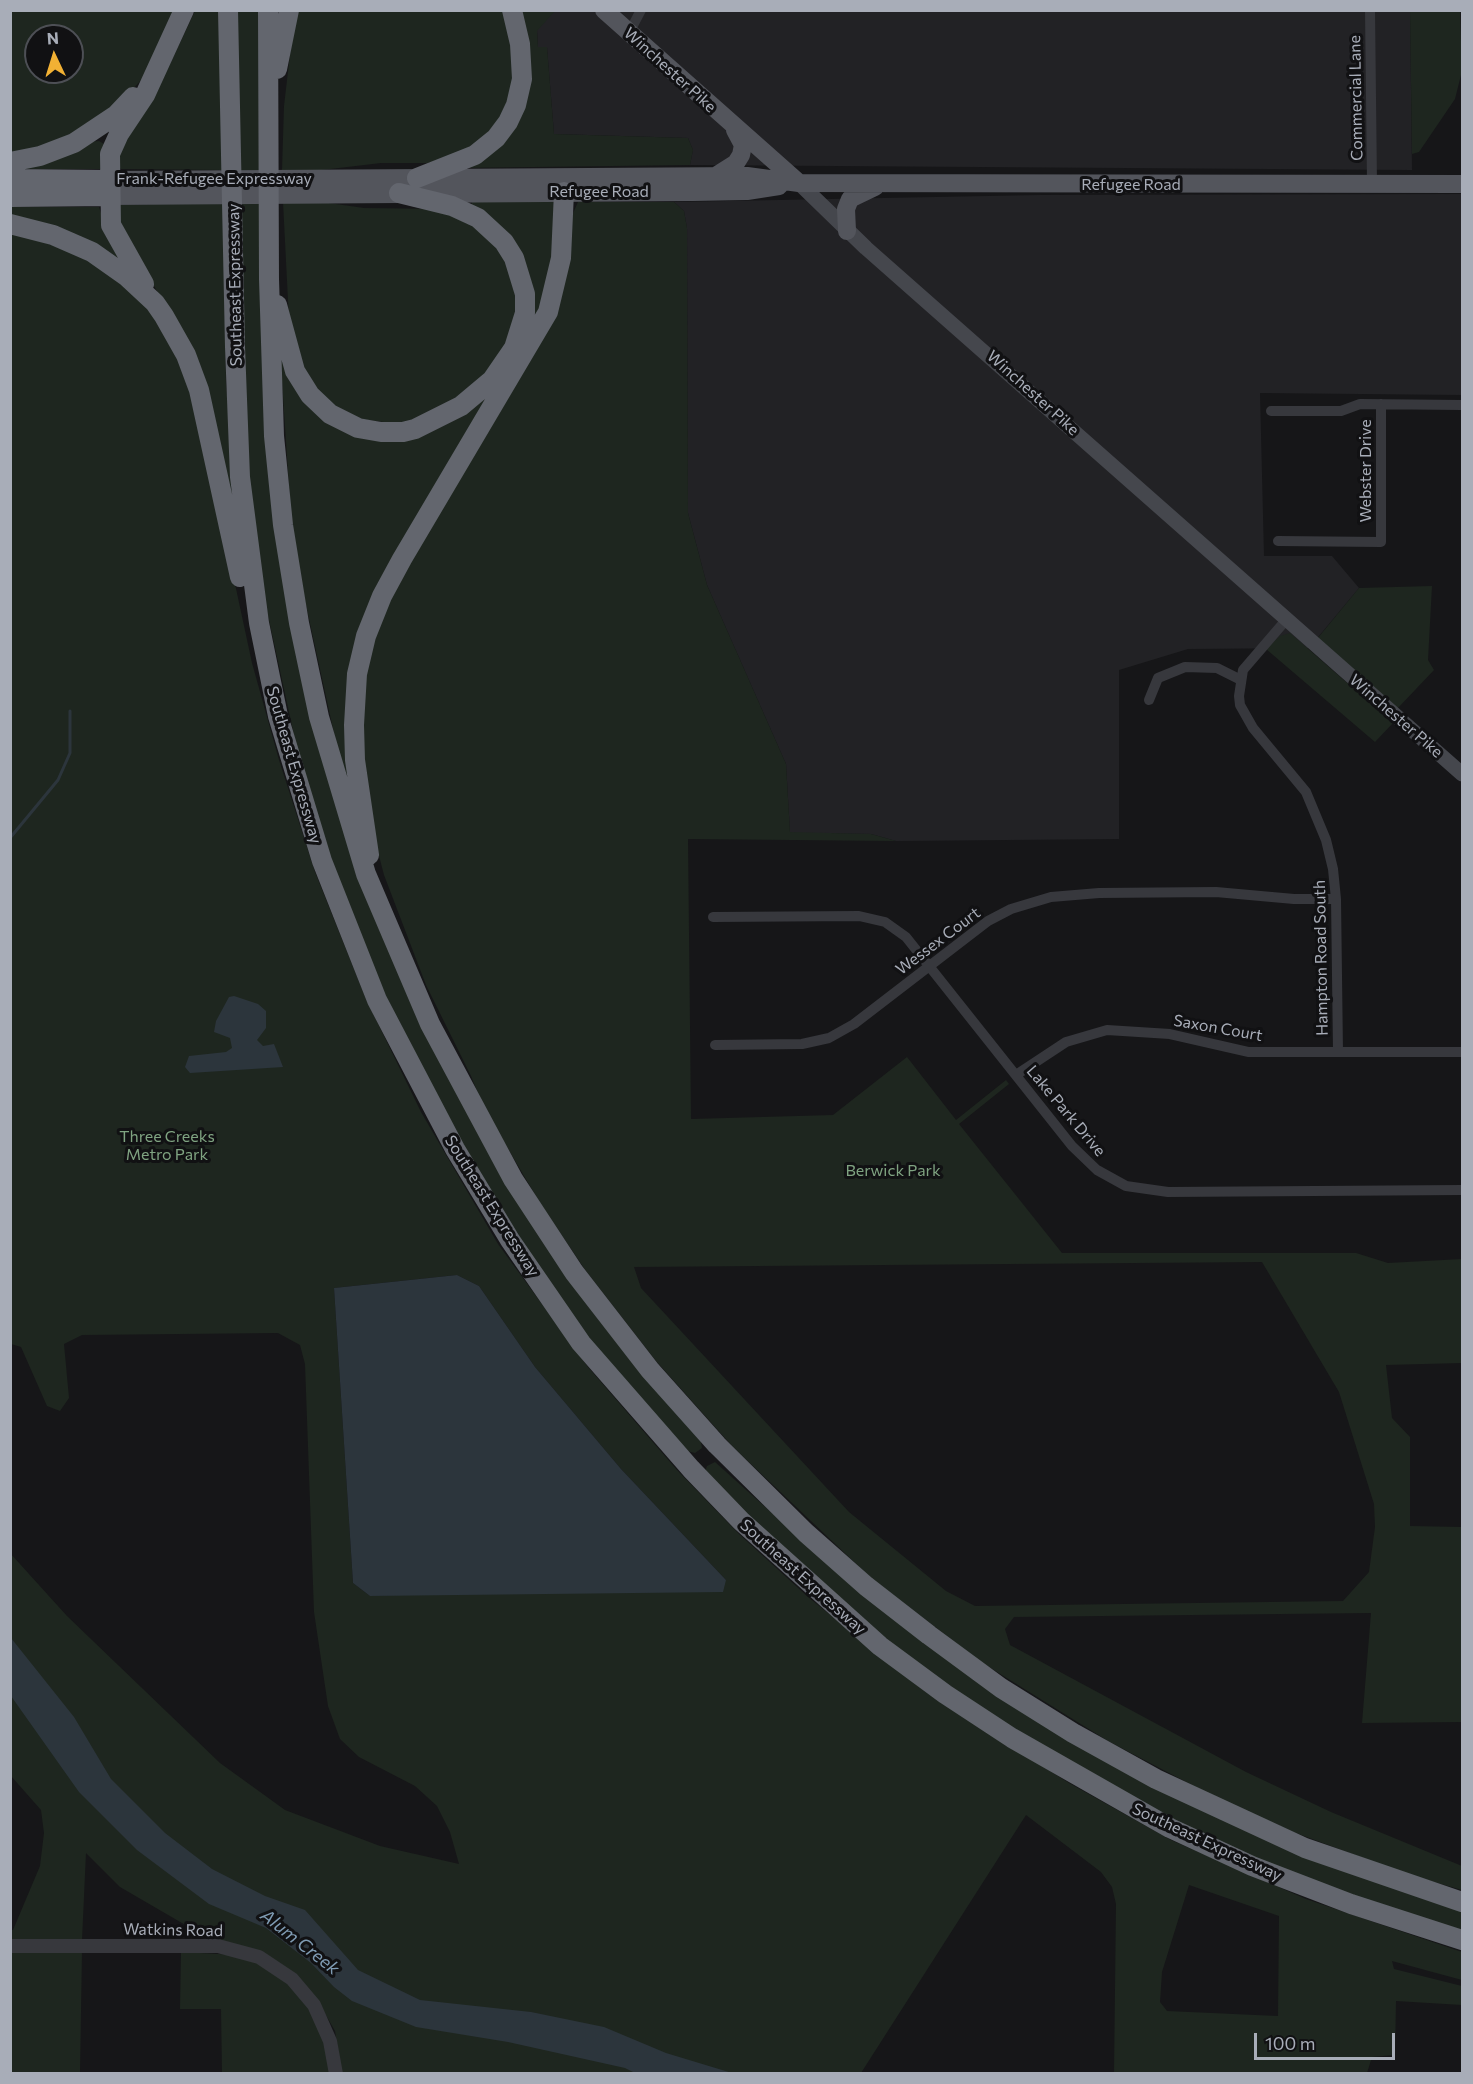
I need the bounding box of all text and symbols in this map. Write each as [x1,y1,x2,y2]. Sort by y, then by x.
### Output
north arrow [24,24,84,84]
street label: Winchester Pike [620,24,720,116]
text: N [46,28,59,47]
street label: Commercial Lane [1345,35,1367,161]
street label: Frank-Refugee Expressway [116,169,312,189]
street label: Refugee Road [1081,175,1181,195]
street label: Refugee Road [549,182,649,202]
street label: Southeast Expressway [224,203,246,367]
street label: Winchester Pike [983,347,1083,439]
street label: Webster Drive [1356,419,1376,523]
street label: Winchester Pike [1345,670,1447,762]
street label: Southeast Expressway [262,684,326,846]
street label: Hampton Road South [1310,880,1332,1036]
street label: Wessex Court [892,903,984,979]
street label: Saxon Court [1172,1011,1264,1045]
street label: Lake Park Drive [1022,1062,1110,1160]
park label: Three Creeks Metro Park [119,1127,215,1165]
street label: Southeast Expressway [441,1132,543,1280]
park label: Berwick Park [845,1161,941,1181]
street label: Southeast Expressway [736,1515,870,1639]
street label: Southeast Expressway [1129,1799,1285,1885]
water label: Alum Creek [256,1904,344,1980]
street label: Watkins Road [123,1920,223,1940]
scale bar [1257,2021,1398,2059]
text: 100 m [1265,2032,1315,2054]

